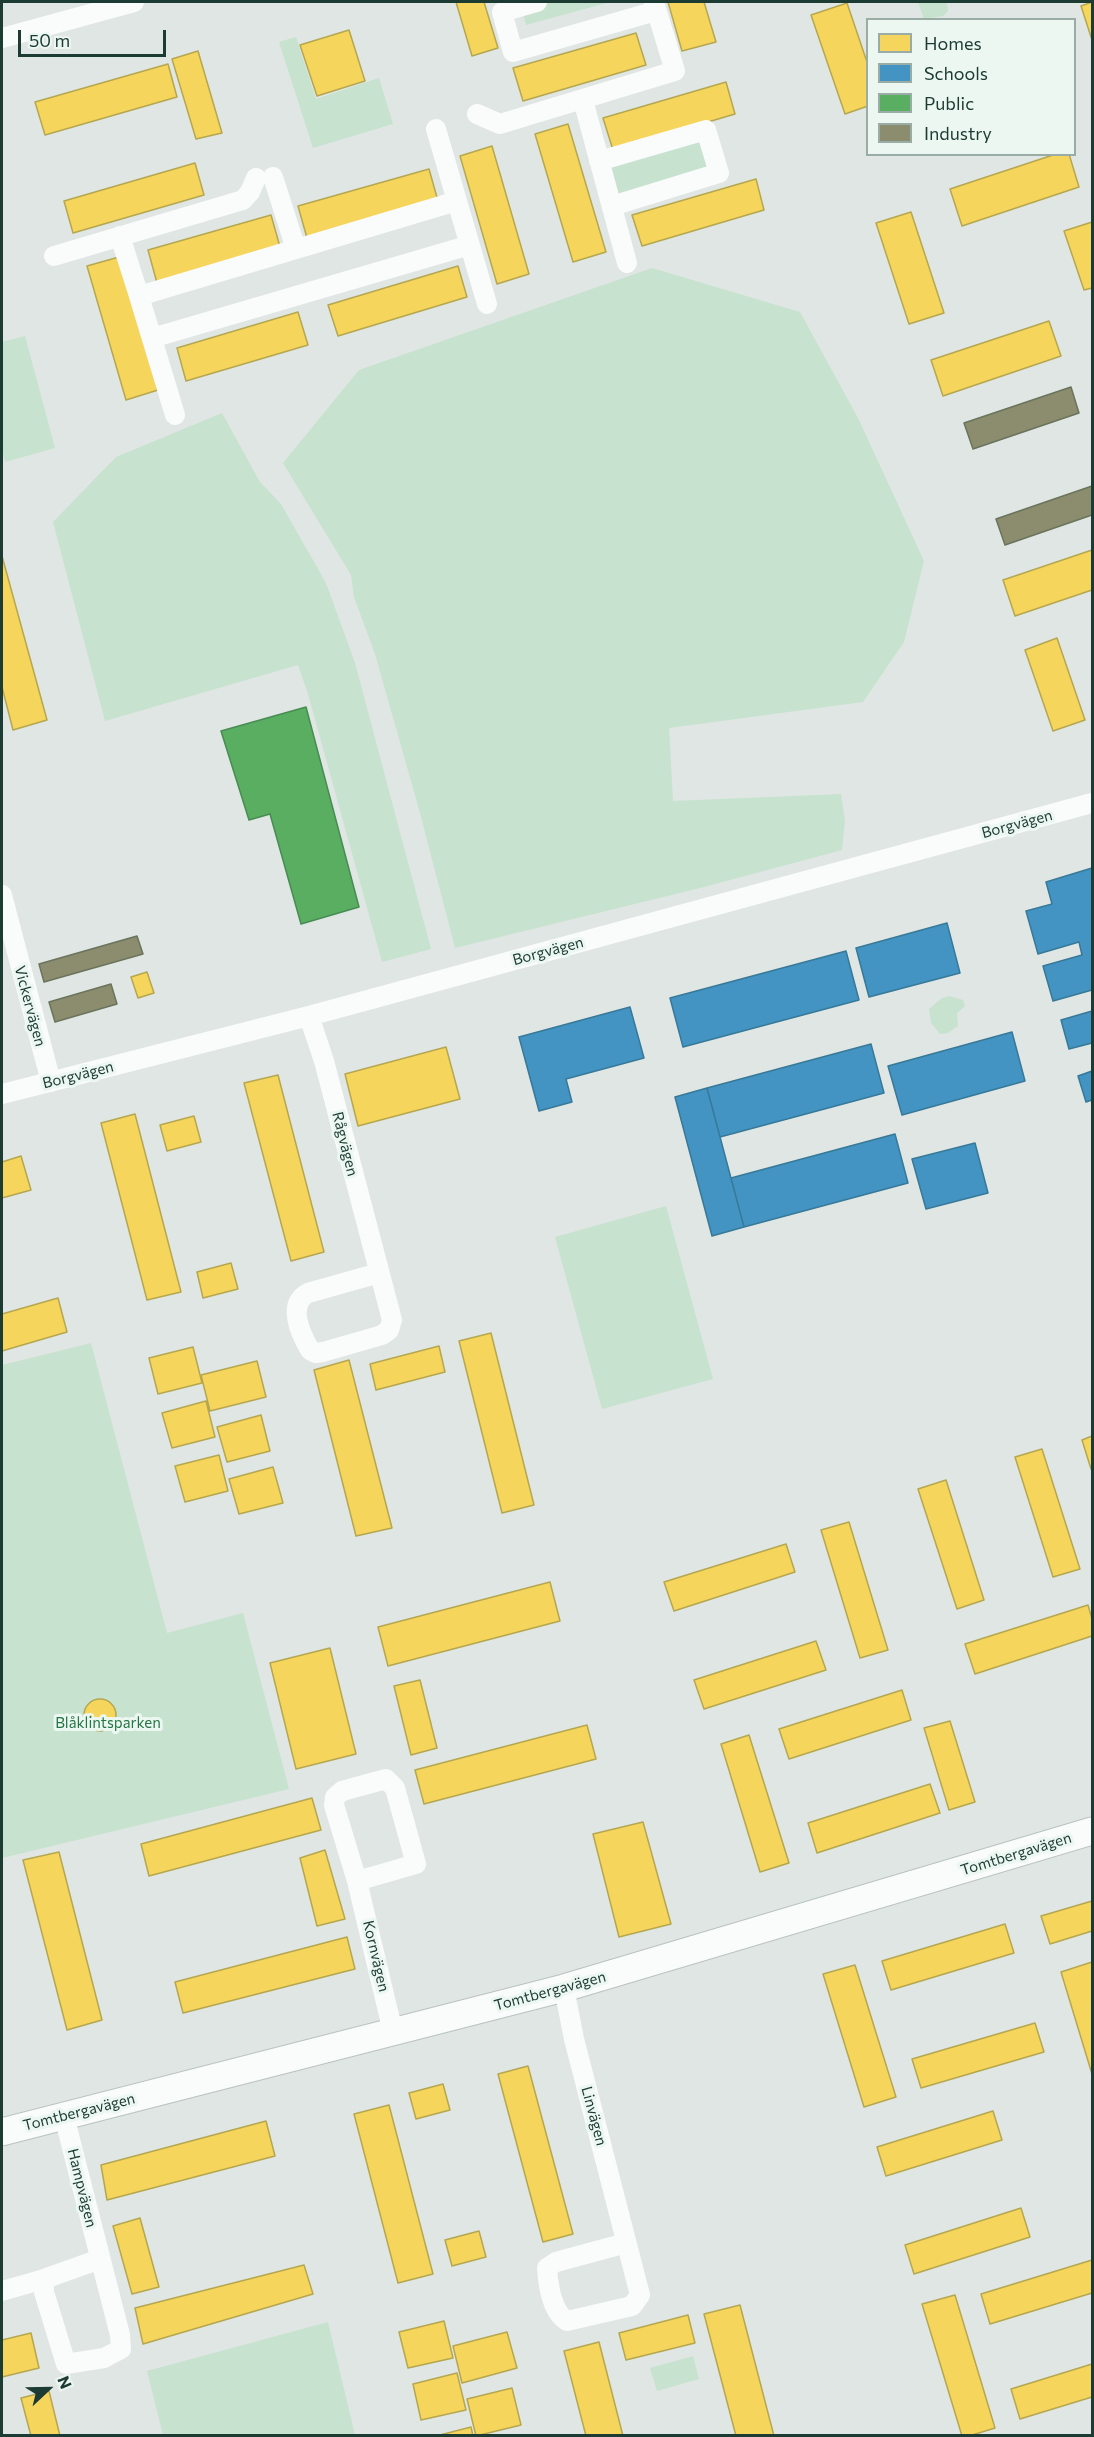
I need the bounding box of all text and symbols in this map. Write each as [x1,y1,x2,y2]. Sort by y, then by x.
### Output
scale bar [21,18,170,56]
legend [866,18,1076,156]
text: 50 m [29,29,70,51]
text: Homes [924,32,982,54]
text: Schools [924,62,988,84]
text: Public [924,92,974,114]
text: Industry [924,122,992,144]
street label: Borgvägen [980,806,1054,842]
street label: Borgvägen [511,933,585,969]
street label: Vickervägen [11,964,49,1048]
street label: Borgvägen [41,1057,115,1093]
street label: Rågvägen [328,1110,362,1178]
park label: Blåklintsparken [55,1714,161,1732]
street label: Tomtbergavägen [958,1829,1074,1879]
street label: Kornvägen [359,1919,393,1993]
street label: Tomtbergavägen [492,1967,608,2015]
street label: Linvägen [577,2084,611,2148]
street label: Tomtbergavägen [21,2089,137,2135]
street label: Hampvägen [64,2147,100,2229]
north arrow [18,2359,78,2419]
text: N [54,2373,76,2391]

